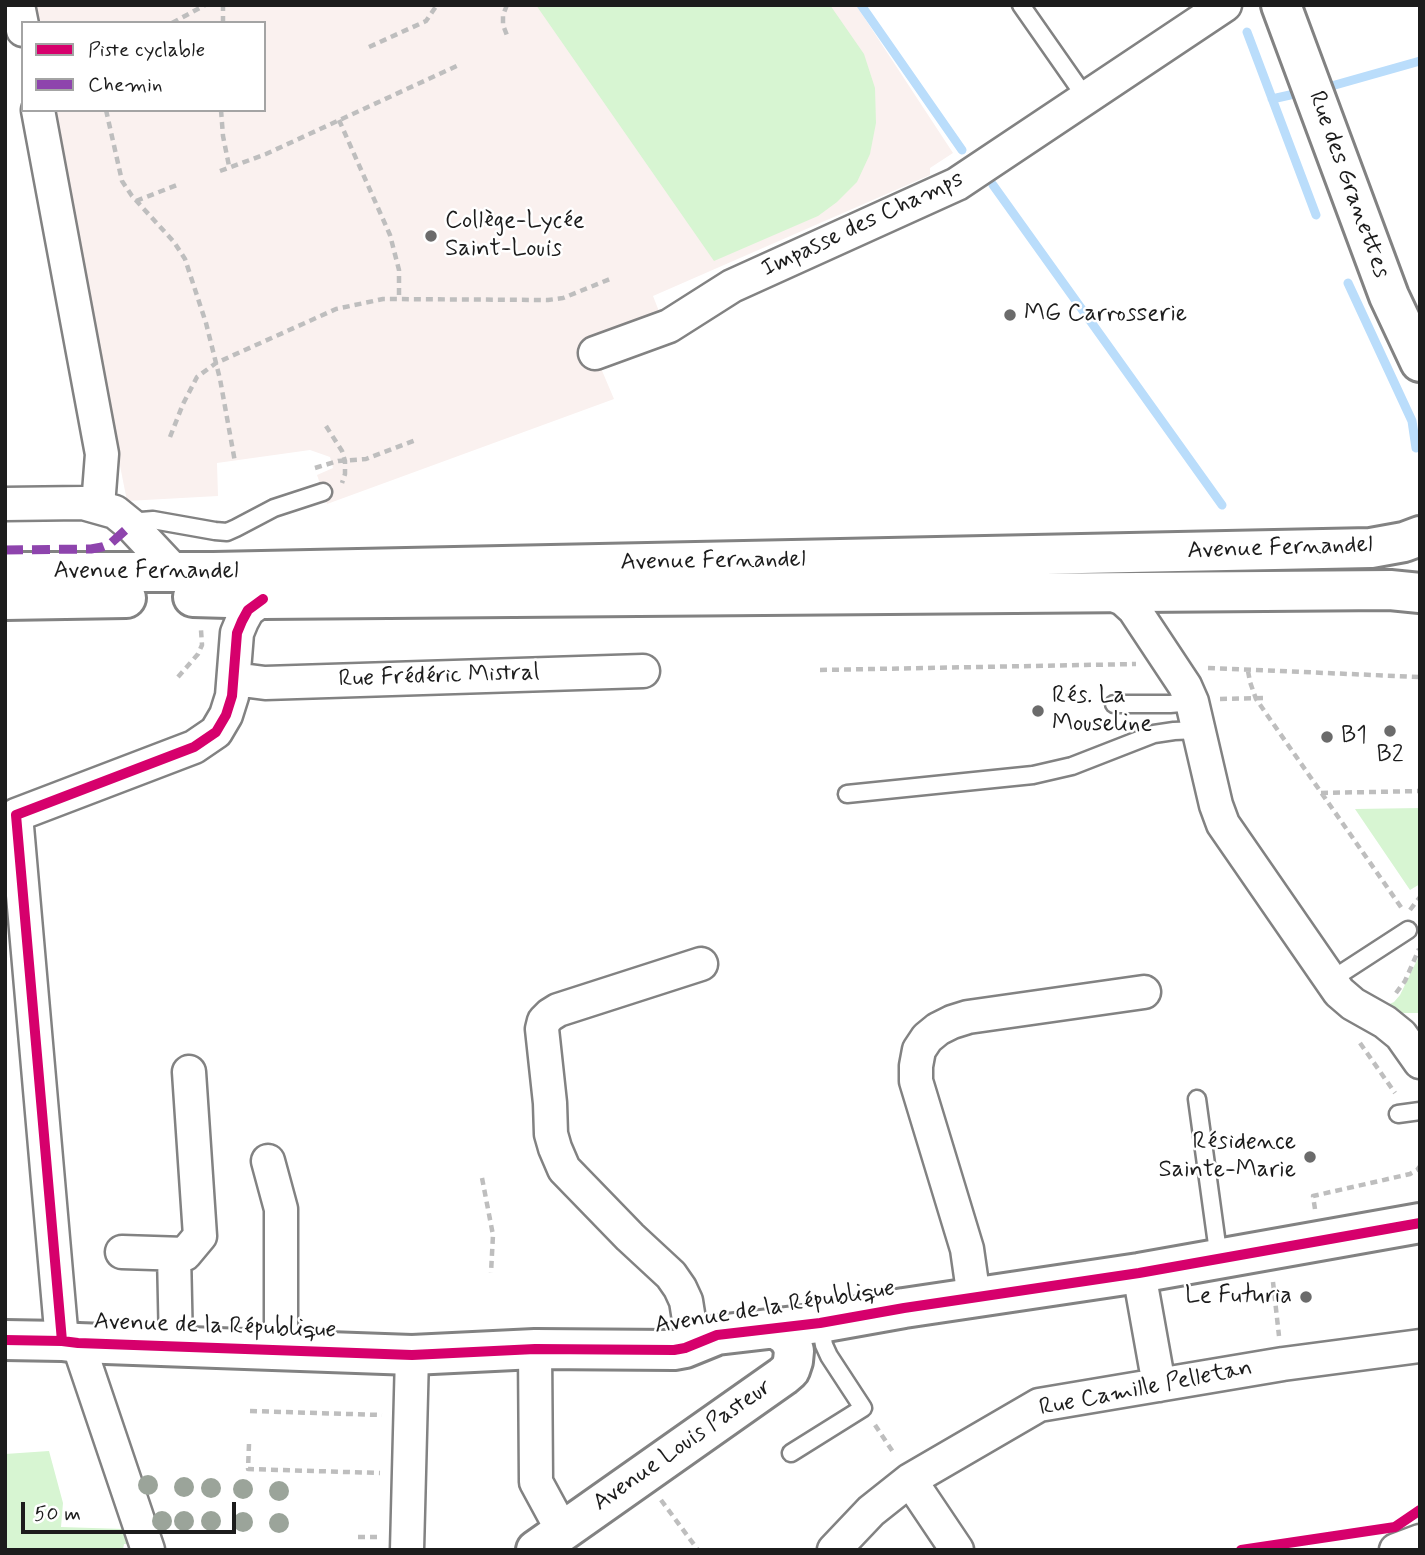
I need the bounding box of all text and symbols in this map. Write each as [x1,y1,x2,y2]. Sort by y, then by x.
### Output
legend [21,21,266,112]
text: Piste cyclable [88,36,205,64]
text: Chemin [88,71,162,99]
street label: Rue des Granettes [1301,88,1395,282]
street label: Impasse des Champs [758,166,968,284]
place label: Collège-Lycée Saint-Louis [445,208,585,264]
marker: Collège-Lycée Saint-Louis [423,228,439,244]
place label: MG Carrosserie [1024,301,1187,329]
marker: MG Carrosserie [1002,307,1018,323]
street label: Avenue Fernandel [1187,531,1373,567]
street label: Avenue Fernandel [620,546,806,578]
street label: Avenue Fernandel [53,558,239,586]
street label: Rue Frédéric Mistral [338,659,540,695]
place label: Rés. La Mouseline [1052,683,1152,739]
marker: Rés. La Mouseline [1030,703,1046,719]
place label: B1 [1341,723,1367,751]
marker: B2 [1382,723,1398,739]
marker: B1 [1319,729,1335,745]
place label: B2 [1377,742,1403,770]
place label: Résidence Sainte-Marie [1158,1129,1296,1185]
marker: Résidence Sainte-Marie [1302,1149,1318,1165]
street label: Avenue de la République [653,1275,897,1341]
place label: Le Futuria [1185,1283,1292,1311]
marker: Le Futuria [1298,1289,1314,1305]
street label: Avenue de la République [93,1308,337,1346]
street label: Rue Camille Pelletan [1037,1354,1255,1424]
street label: Avenue Louis Pasteur [588,1373,778,1519]
scale bar [24,1488,240,1532]
text: 50 m [34,1500,81,1528]

